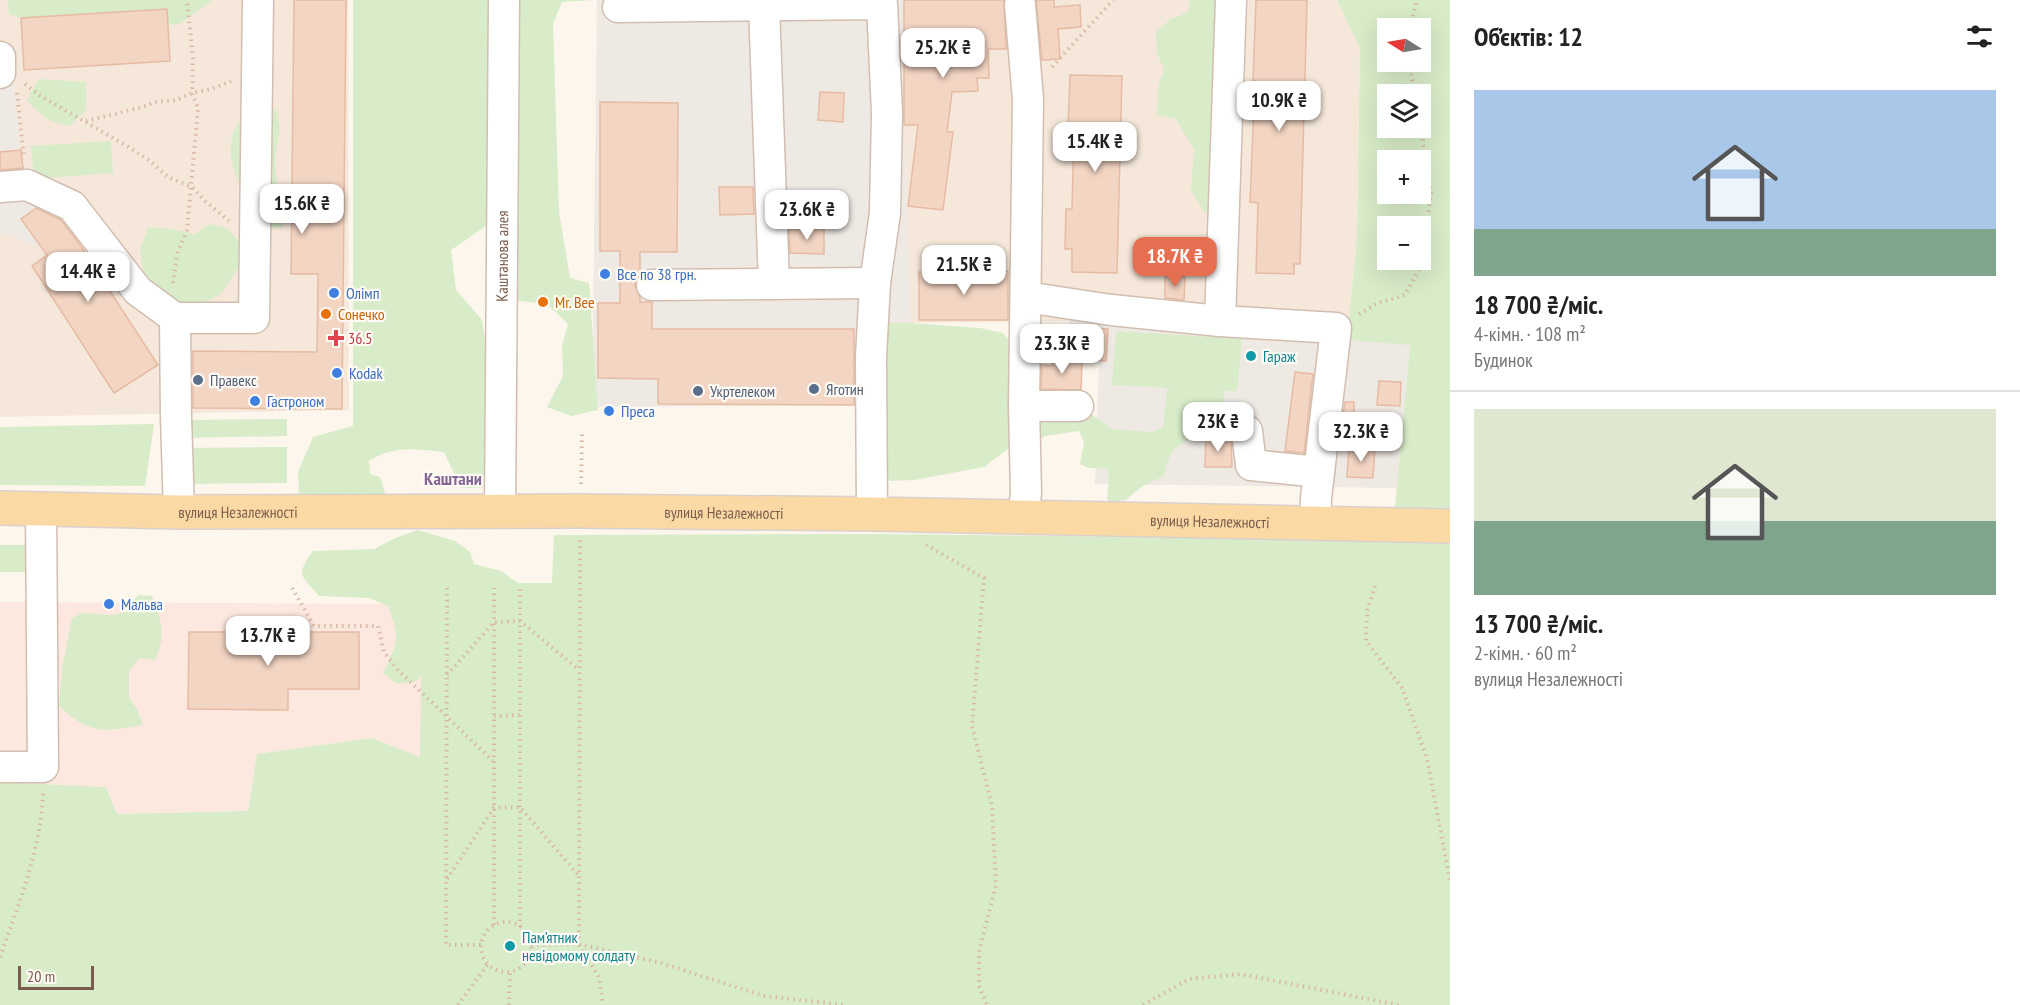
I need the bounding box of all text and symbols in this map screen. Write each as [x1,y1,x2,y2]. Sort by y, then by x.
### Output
north arrow [1377,18,1431,72]
map controls [1377,18,1431,270]
text: Об’єктів: 12 [1474,20,1583,53]
icon: filters [1963,20,1996,53]
pin: 25.2K ₴ [888,28,998,79]
text: 25.2K ₴ [915,34,971,60]
pin: 10.9K ₴ [1224,81,1334,132]
button: layers [1377,84,1431,138]
text: 10.9K ₴ [1251,87,1307,113]
pin: 15.4K ₴ [1040,122,1150,173]
text: 15.4K ₴ [1067,128,1123,154]
icon: home [1681,129,1789,237]
button: + [1377,150,1431,204]
pin: 15.6K ₴ [247,184,357,235]
text: 15.6K ₴ [274,190,330,216]
pin: 23.6K ₴ [752,190,862,241]
text: 23.6K ₴ [779,196,835,222]
street label: Каштанова алея [492,210,512,302]
button: − [1377,216,1431,270]
pin: 18.7K ₴ [1120,237,1230,288]
text: 18.7K ₴ [1147,243,1203,269]
pin: 21.5K ₴ [909,245,1019,296]
text: 21.5K ₴ [936,251,992,277]
pin: 14.4K ₴ [33,252,143,303]
text: 14.4K ₴ [60,258,116,284]
place label: Все по 38 грн. [617,264,697,284]
marker: Все по 38 грн. [598,267,612,281]
place label: Олімп [346,283,380,303]
marker: Олімп [327,286,341,300]
text: 18 700 ₴/міс. [1474,288,1603,321]
place label: Mr. Bee [555,292,595,312]
marker: Mr. Bee [536,295,550,309]
place label: Сонечко [338,304,385,324]
marker: Сонечко [319,307,333,321]
text: 4-кімн. · 108 m² [1474,321,1586,347]
pin: 23.3K ₴ [1007,324,1117,375]
place label: 36.5 [348,328,372,348]
text: 23.3K ₴ [1034,330,1090,356]
marker: 36.5 [329,331,343,345]
place label: Гараж [1263,346,1296,366]
text: Будинок [1474,347,1533,373]
marker: Гараж [1244,349,1258,363]
place label: Kodak [349,363,384,383]
marker: Kodak [330,366,344,380]
place label: Правекс [210,370,257,390]
marker: Правекс [191,373,205,387]
place label: Яготин [826,379,864,399]
place label: Укртелеком [710,381,775,401]
marker: Яготин [807,382,821,396]
marker: Укртелеком [691,384,705,398]
place label: Гастроном [267,391,324,411]
marker: Гастроном [248,394,262,408]
place label: Преса [621,401,655,421]
pin: 23K ₴ [1176,402,1260,453]
marker: Преса [602,404,616,418]
text: 23K ₴ [1197,408,1239,434]
pin: 32.3K ₴ [1306,412,1416,463]
text: 32.3K ₴ [1333,418,1389,444]
icon: home [1681,448,1789,556]
district label: Каштани [424,467,482,490]
street label: вулиця Незалежності [178,502,298,522]
street label: вулиця Незалежності [664,502,784,523]
street label: вулиця Незалежності [1150,510,1270,532]
place label: Мальва [121,594,163,614]
marker: Мальва [102,597,116,611]
text: 13 700 ₴/міс. [1474,607,1603,640]
pin: 13.7K ₴ [213,616,323,667]
text: 13.7K ₴ [240,622,296,648]
text: 2-кімн. · 60 m² [1474,640,1577,666]
text: вулиця Незалежності [1474,666,1623,692]
place label: Пам’ятник невідомому солдату [522,927,635,965]
marker: Пам’ятник невідомому солдату [503,939,517,953]
scale bar [18,963,94,990]
text: 20 m [27,966,55,986]

